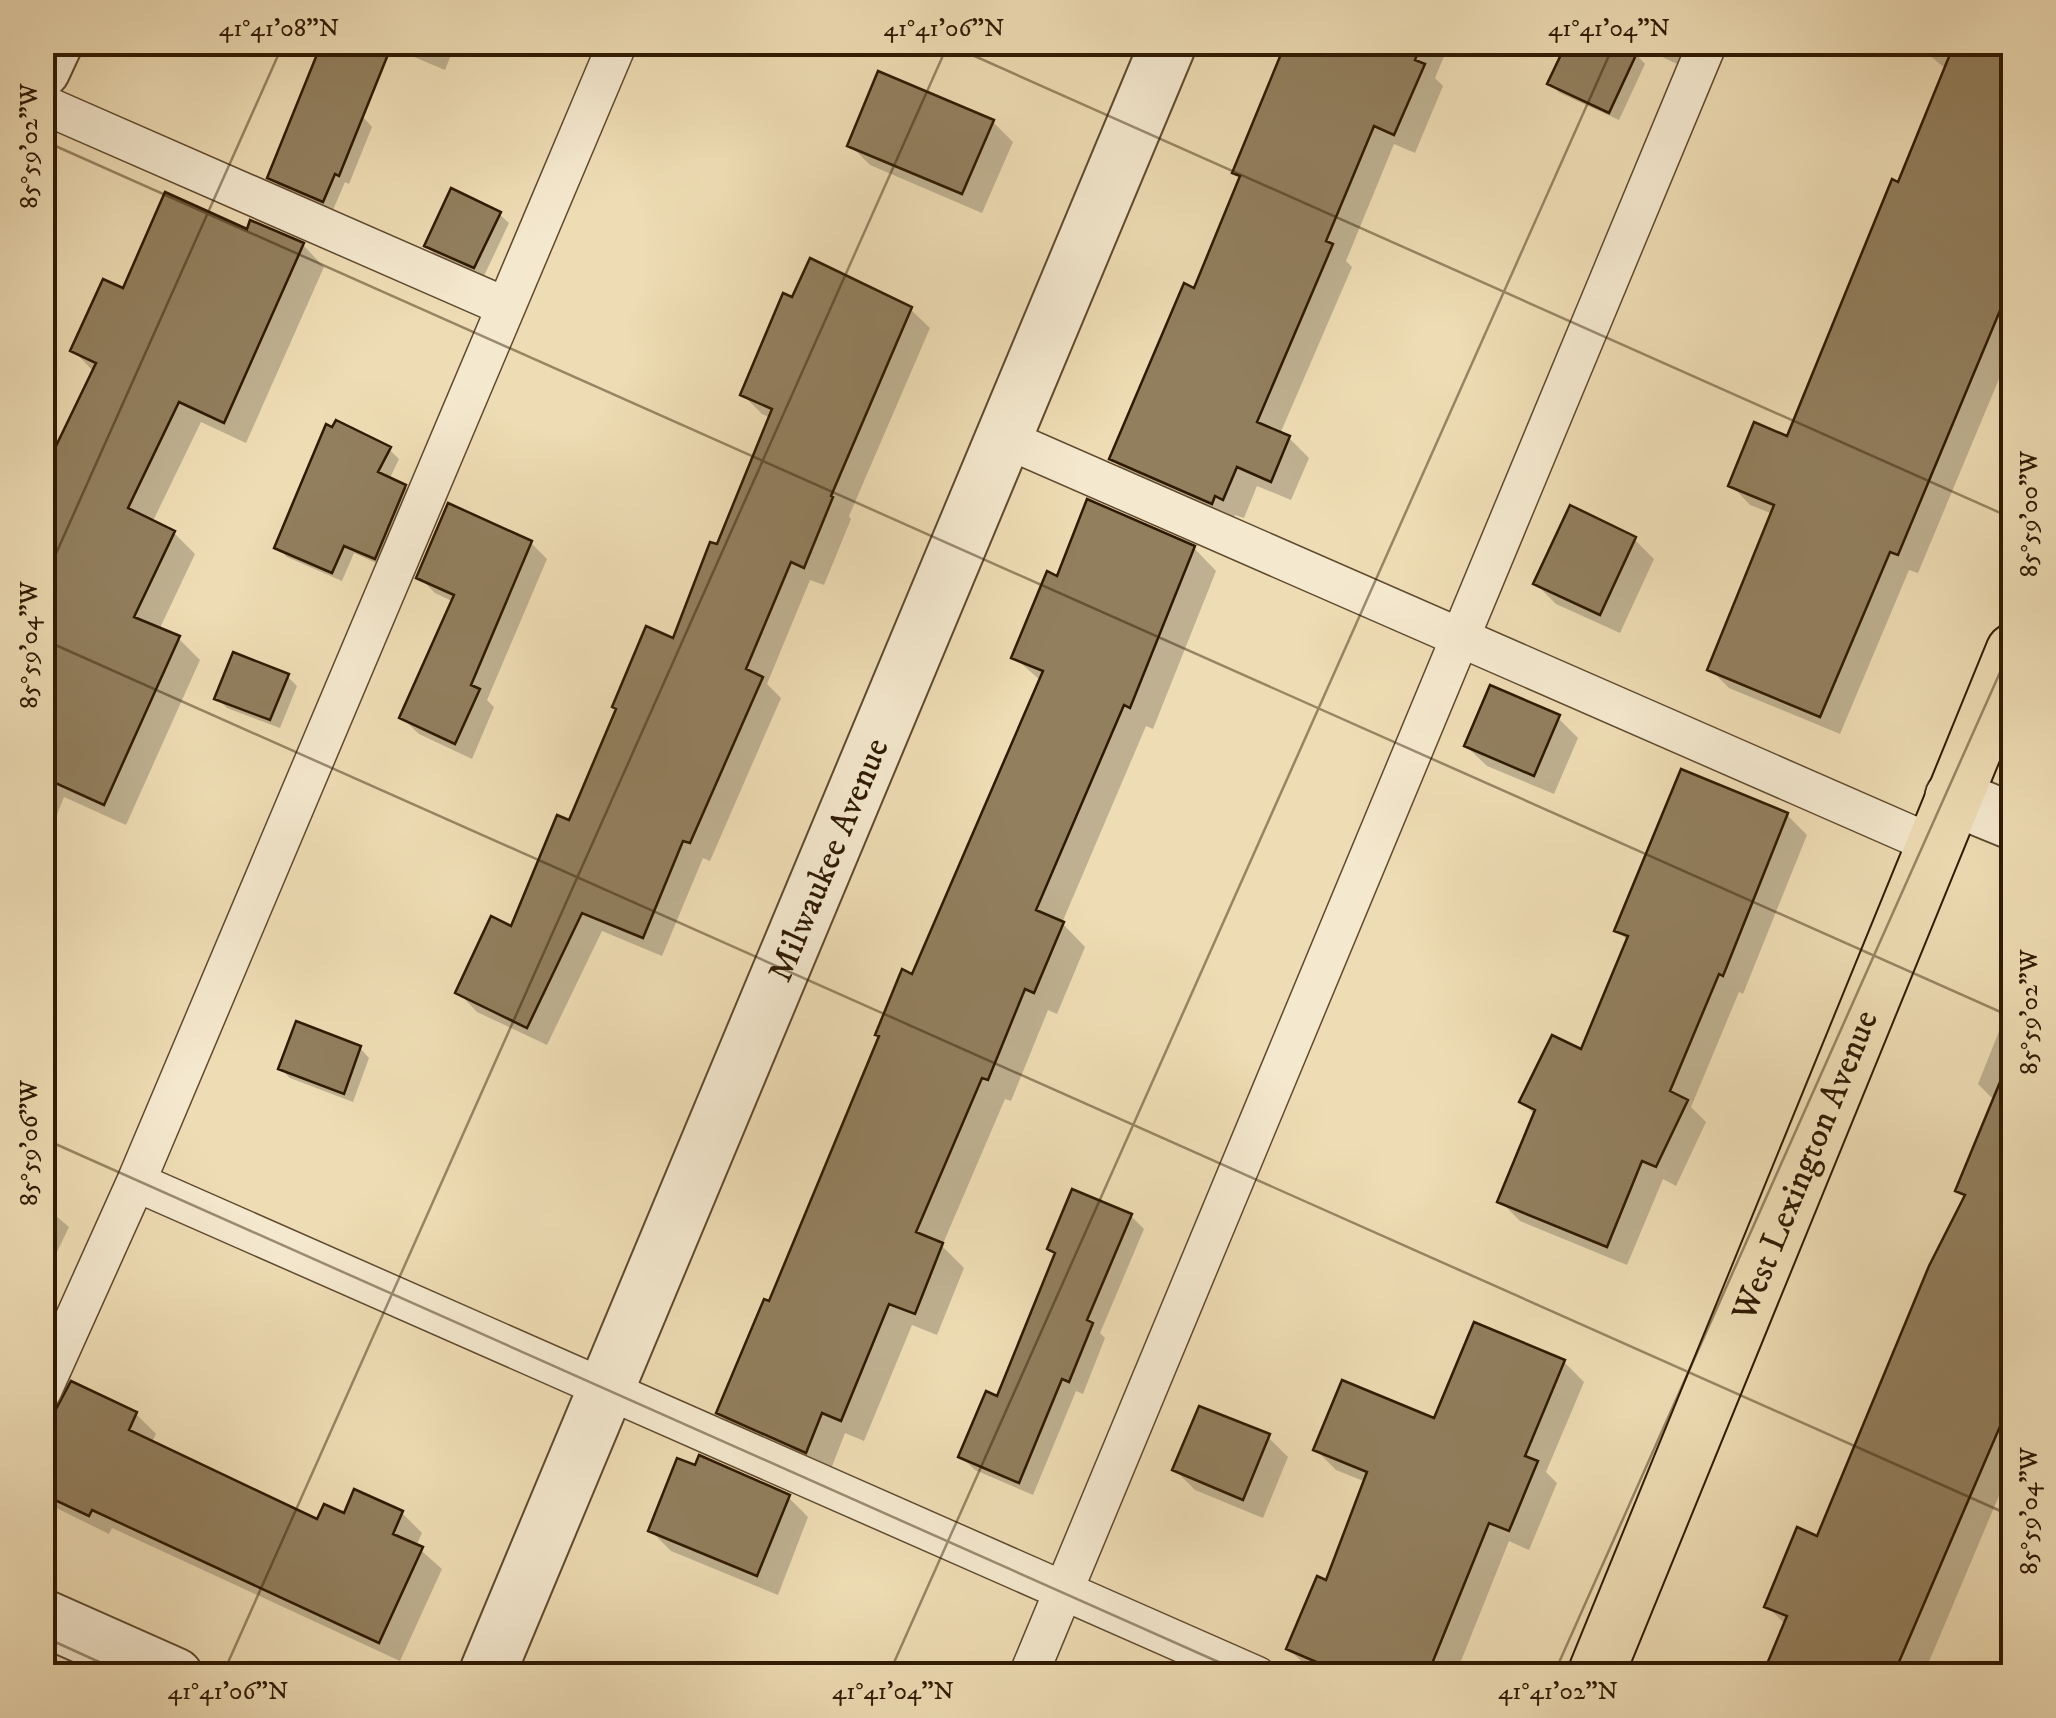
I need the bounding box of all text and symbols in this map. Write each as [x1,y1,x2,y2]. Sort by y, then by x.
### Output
text: 41°41'08"N [219,13,339,44]
text: 41°41'06"N [884,13,1004,44]
text: 41°41'04"N [1548,13,1670,44]
text: 85°59'02"W [14,82,45,209]
text: 85°59'00"W [2014,450,2045,577]
text: 85°59'04"W [14,580,45,709]
street label: Milwaukee Avenue [759,732,900,989]
text: 85°59'02"W [2014,948,2045,1075]
street label: West Lexington Avenue [1722,1004,1889,1329]
text: 85°59'06"W [14,1079,45,1206]
text: 85°59'04"W [2014,1446,2045,1575]
text: 41°41'06"N [168,1676,288,1707]
text: 41°41'04"N [832,1676,954,1707]
text: 41°41'02"N [1498,1676,1618,1707]

